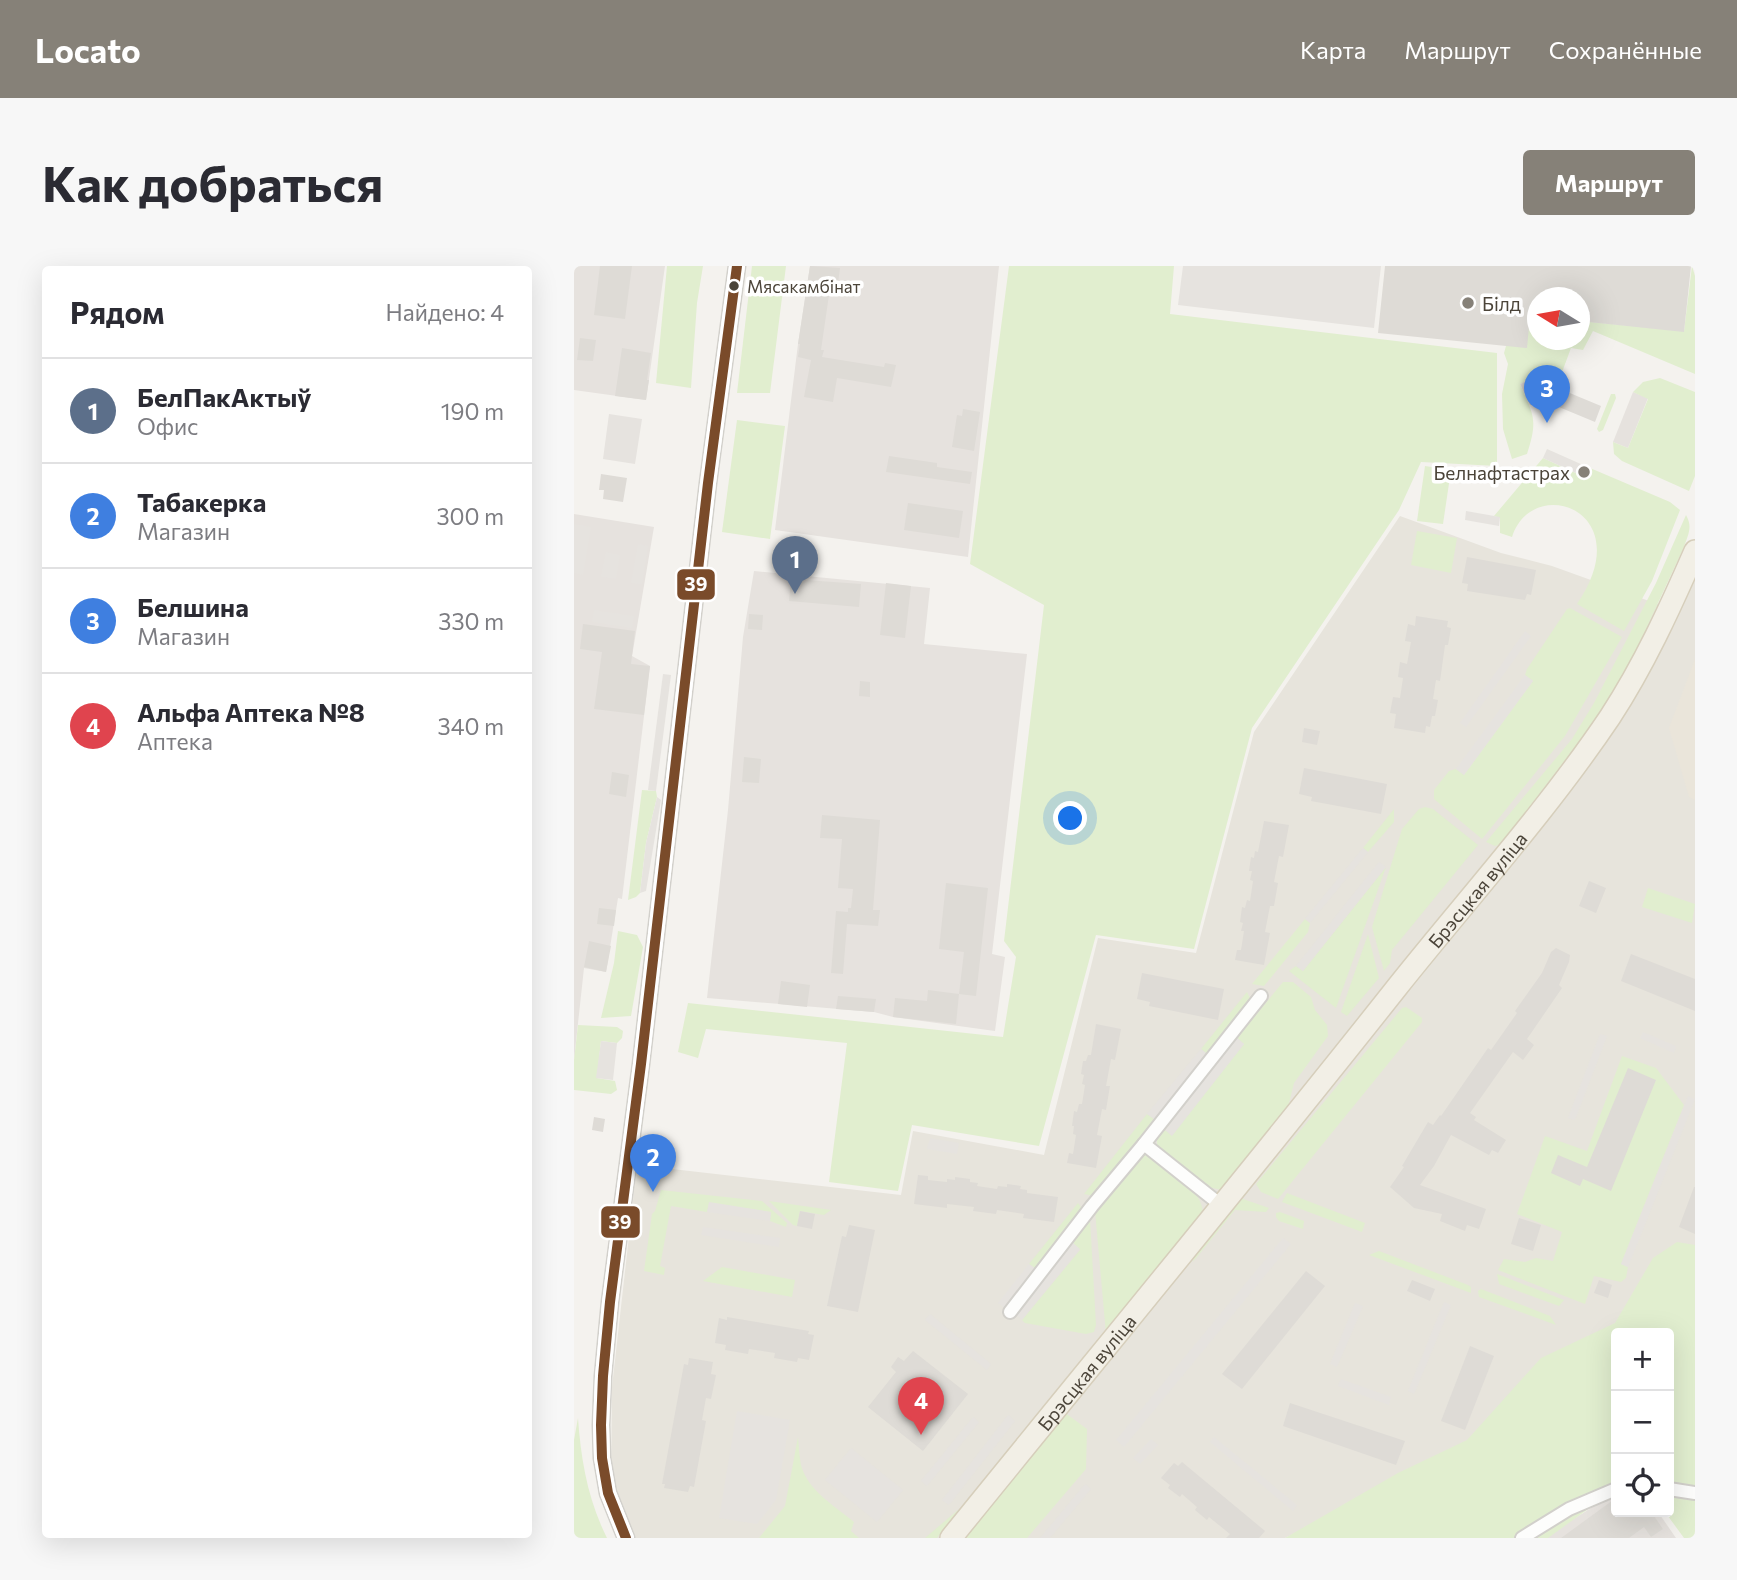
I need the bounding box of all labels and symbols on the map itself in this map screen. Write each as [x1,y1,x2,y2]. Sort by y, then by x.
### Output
place label: Мясакамбінат [747,276,861,297]
marker: Мясакамбінат [727,279,741,293]
north arrow [1527,287,1590,350]
place label: Білд [1482,292,1521,315]
marker: Білд [1460,295,1476,311]
pin: 3 [1524,365,1570,423]
place label: Белнафтастрах [1433,461,1570,484]
marker: Белнафтастрах [1576,464,1592,480]
pin: 1 [772,536,818,594]
line badge: 39 [676,568,716,601]
text: 39 [685,572,707,595]
your location [1053,801,1087,835]
street label: Брэсцкая вуліца [1423,827,1531,952]
pin: 2 [630,1134,676,1192]
line badge: 39 [600,1205,641,1239]
text: 39 [609,1210,631,1233]
street label: Брэсцкая вуліца [1032,1309,1140,1435]
pin: 4 [898,1377,944,1435]

